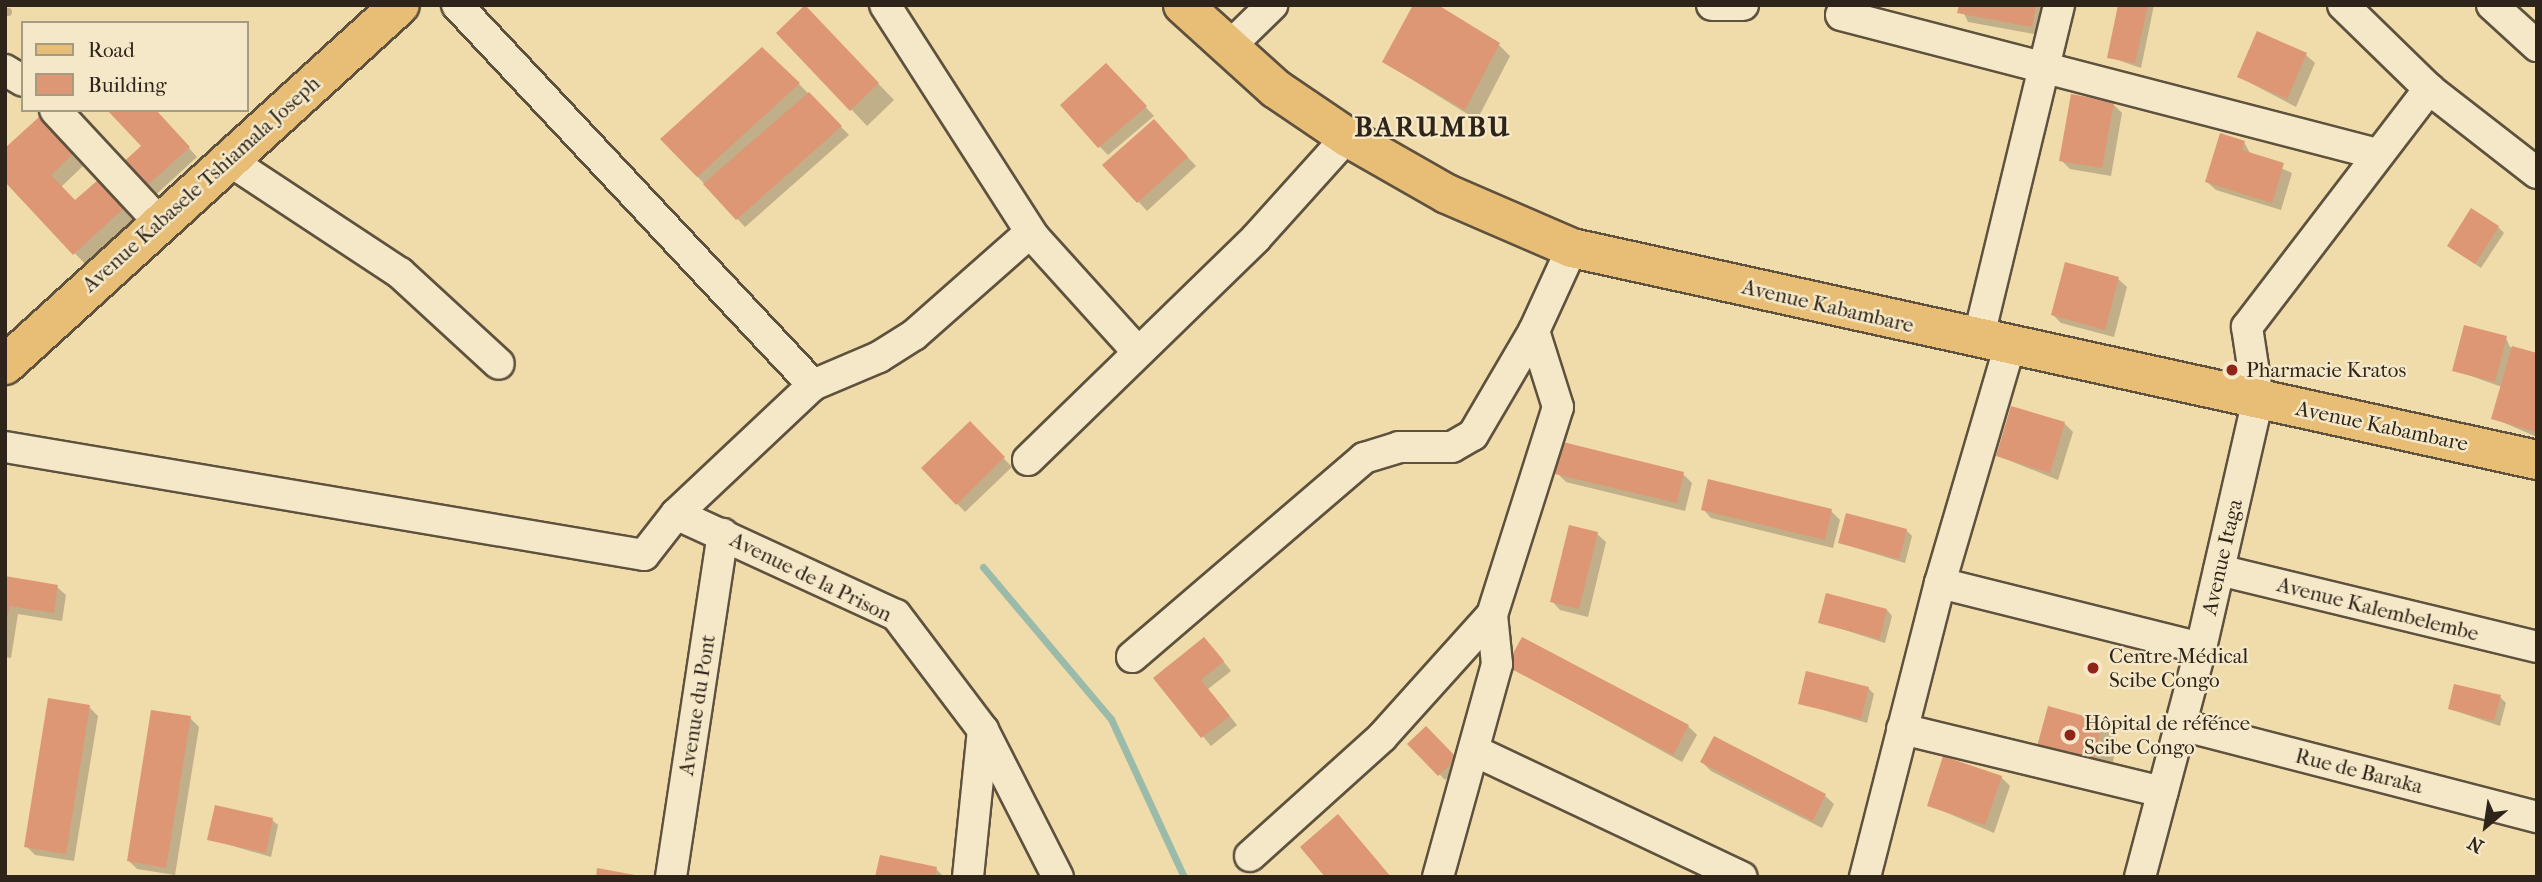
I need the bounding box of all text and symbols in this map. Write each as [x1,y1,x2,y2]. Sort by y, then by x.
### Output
legend [21,21,248,112]
text: Road [88,38,135,62]
street label: Avenue Kabasele Tshiamala Joseph [77,71,325,297]
text: Building [88,73,166,97]
district label: BARUMBU [1355,110,1511,144]
street label: Avenue Kabambare [1740,274,1916,338]
place label: Pharmacie Kratos [2246,357,2406,383]
marker: Pharmacie Kratos [2224,362,2240,378]
street label: Avenue Kabambare [2294,395,2470,457]
street label: Avenue Itaga [2196,497,2248,617]
street label: Avenue de la Prison [726,527,896,627]
street label: Avenue Kalembelembe [2275,572,2481,646]
street label: Avenue du Pont [673,633,721,777]
place label: Centre Médical Scibe Congo [2109,643,2248,693]
marker: Centre Médical Scibe Congo [2083,658,2103,678]
place label: Hôpital de réfénce Scibe Congo [2084,710,2250,760]
marker: Hôpital de réfénce Scibe Congo [2062,727,2078,743]
street label: Rue de Baraka [2293,743,2425,799]
north arrow [2451,791,2521,861]
text: N [2464,831,2487,857]

